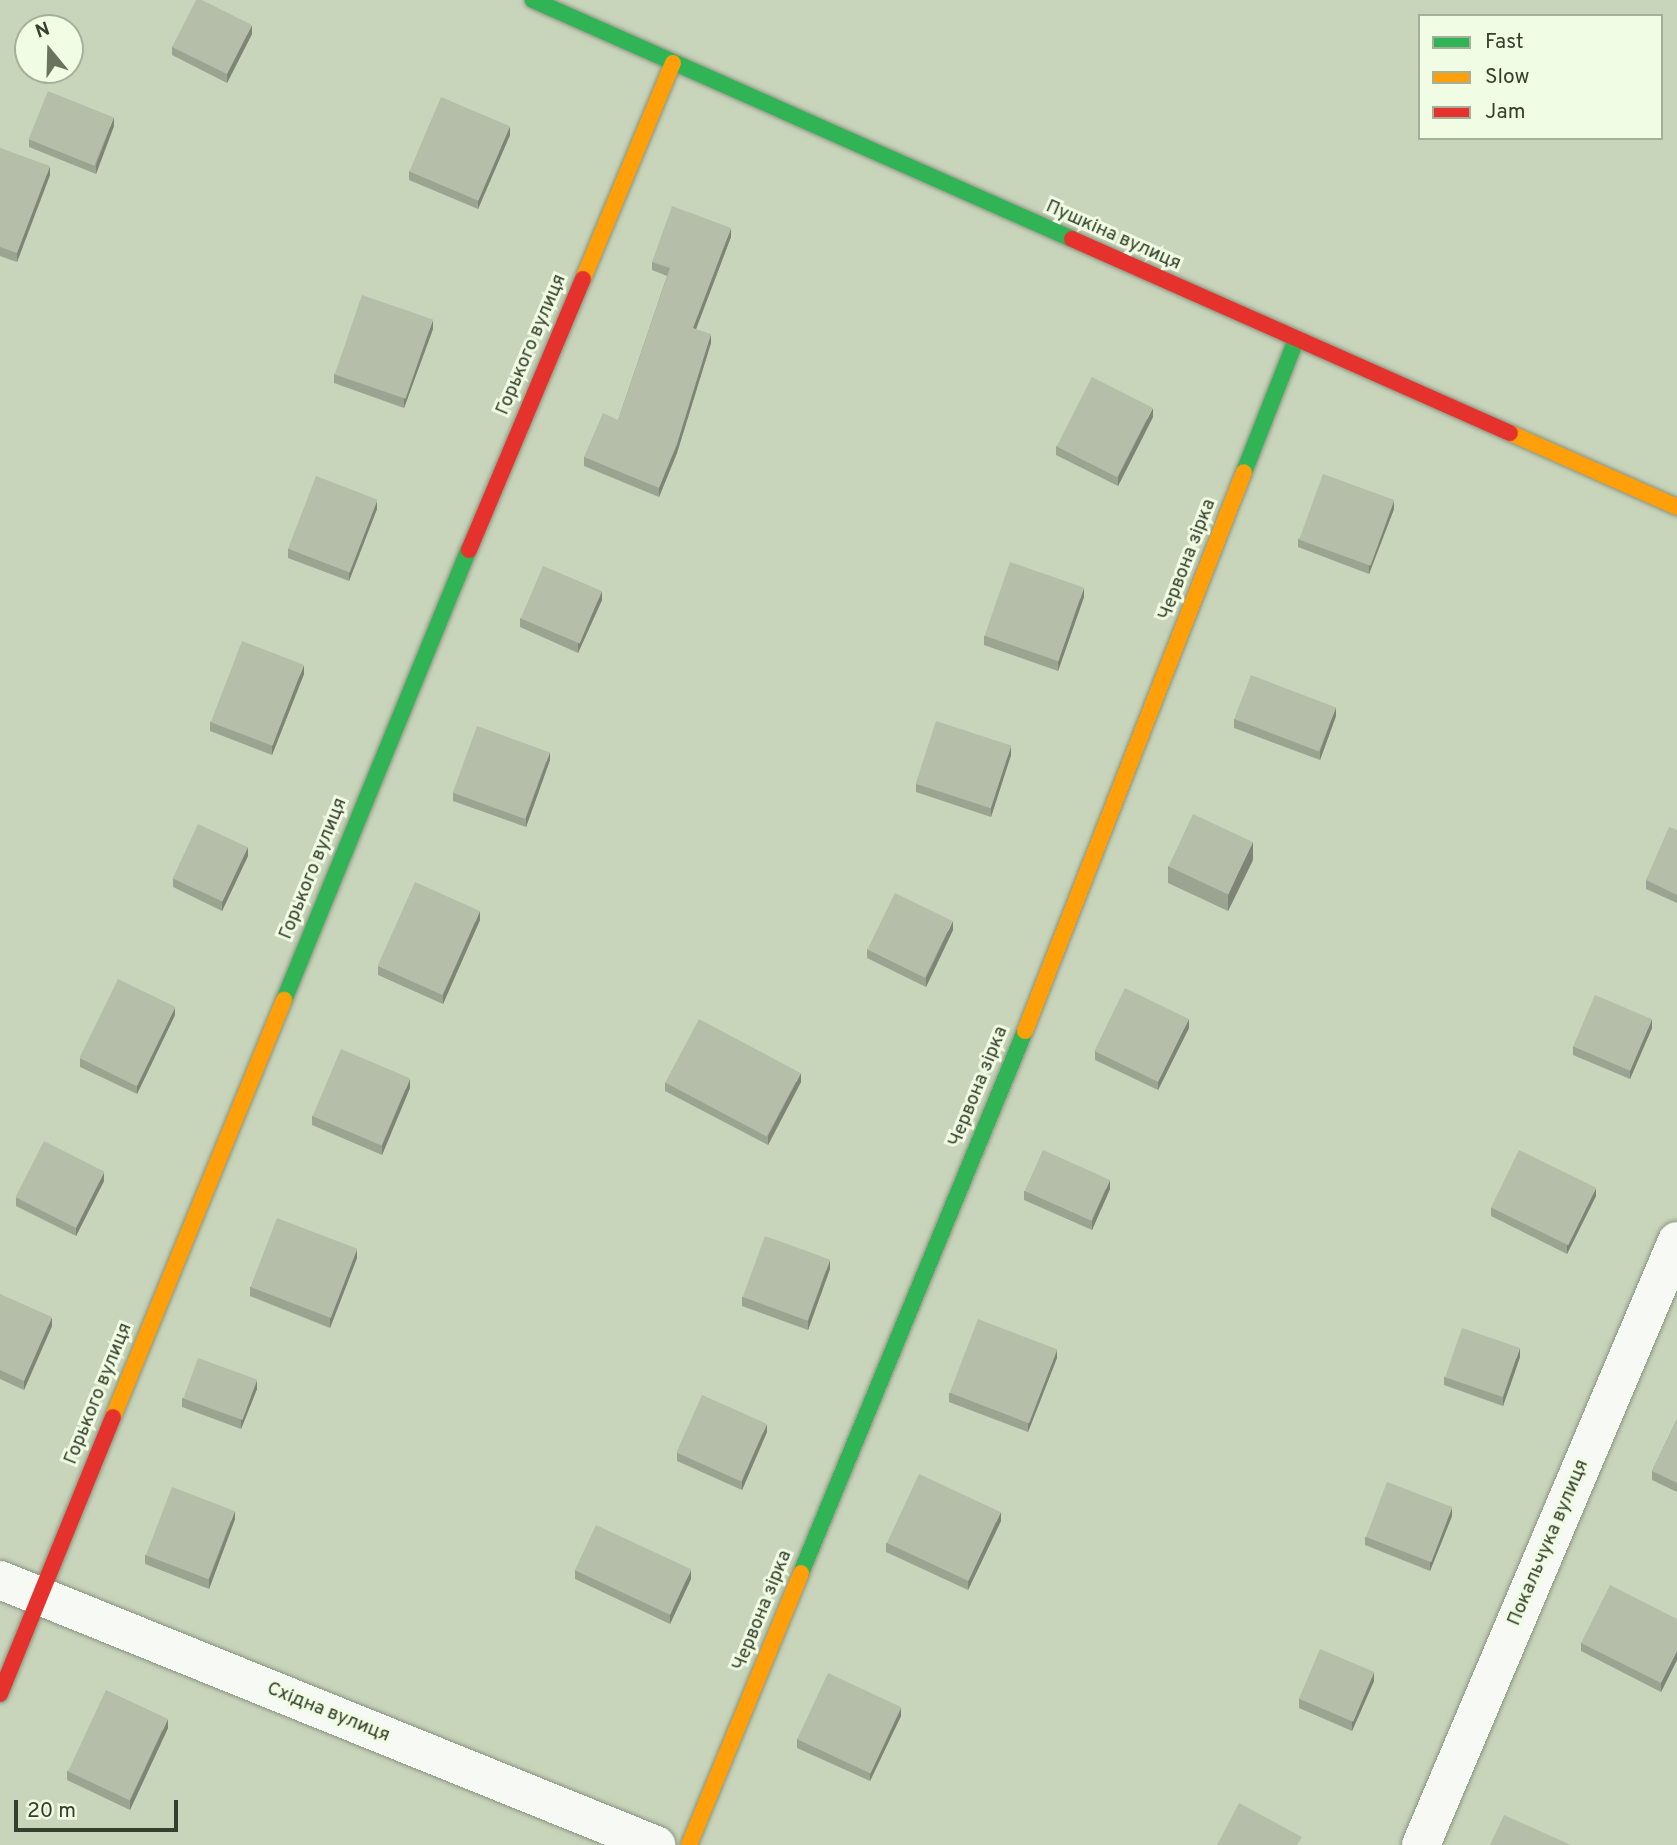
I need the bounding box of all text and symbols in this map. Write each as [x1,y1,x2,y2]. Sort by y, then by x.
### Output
north arrow [14,14,84,84]
legend [1418,14,1663,140]
text: N [32,17,53,45]
text: Fast [1485,29,1524,56]
text: Slow [1485,64,1530,91]
text: Jam [1485,99,1526,126]
street label: Пушкіна вулиця [1042,196,1184,276]
street label: Горького вулиця [492,271,572,419]
street label: Червона зірка [1154,496,1222,624]
street label: Горького вулиця [275,795,353,943]
street label: Червона зірка [944,1023,1014,1151]
street label: Горького вулиця [60,1320,138,1468]
street label: Покальчука вулиця [1504,1456,1594,1630]
street label: Червона зірка [728,1547,798,1675]
street label: Східна вулиця [263,1678,393,1748]
scale bar [18,1786,182,1830]
text: 20 m [27,1798,76,1825]

